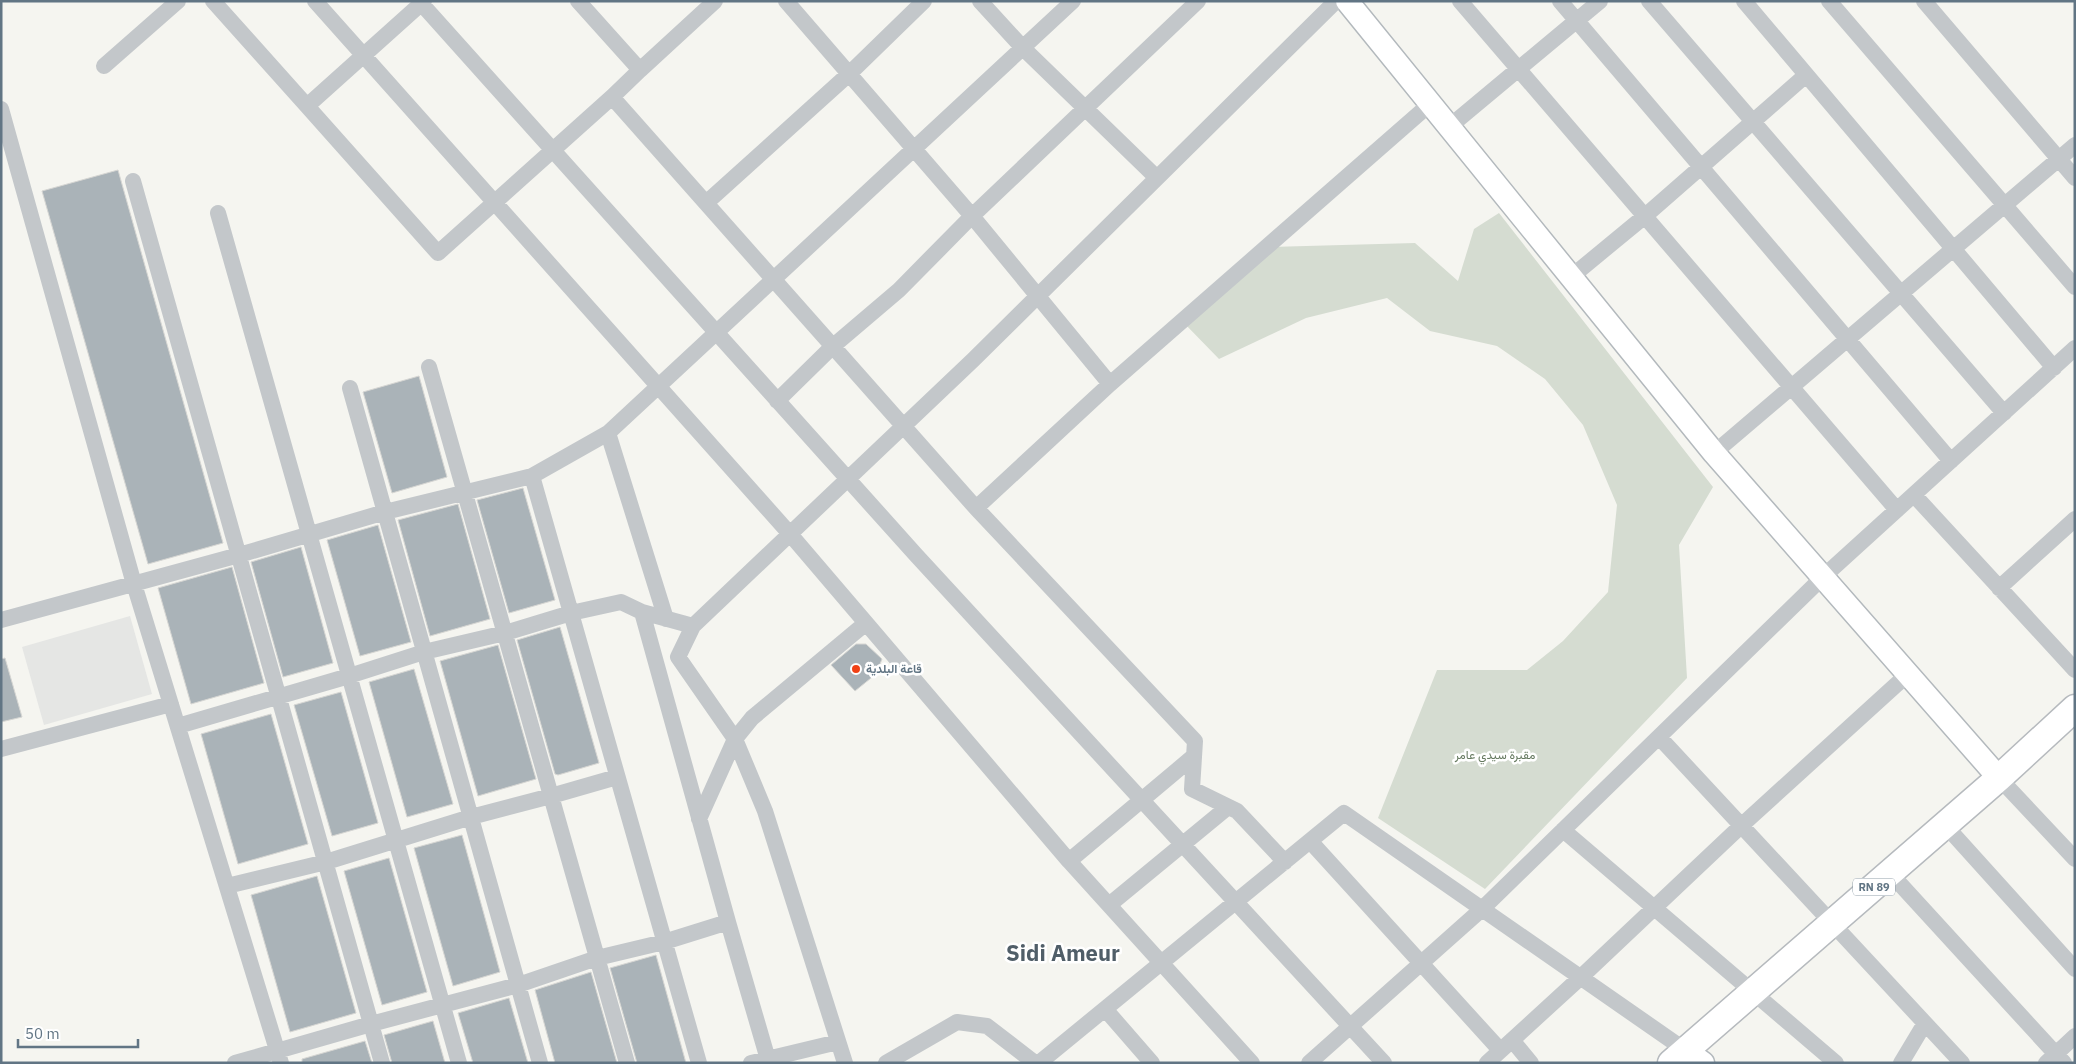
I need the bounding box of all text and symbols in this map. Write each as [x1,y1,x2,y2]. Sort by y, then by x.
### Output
place label: قاعة البلدية [866,661,922,676]
marker: قاعة البلدية [850,663,862,675]
park label: مقبرة سيدي عامر [1454,747,1535,765]
road number: RN 89 [1853,879,1895,896]
district label: Sidi Ameur [1006,938,1120,967]
scale bar [18,1016,138,1048]
text: 50 m [25,1024,60,1043]

